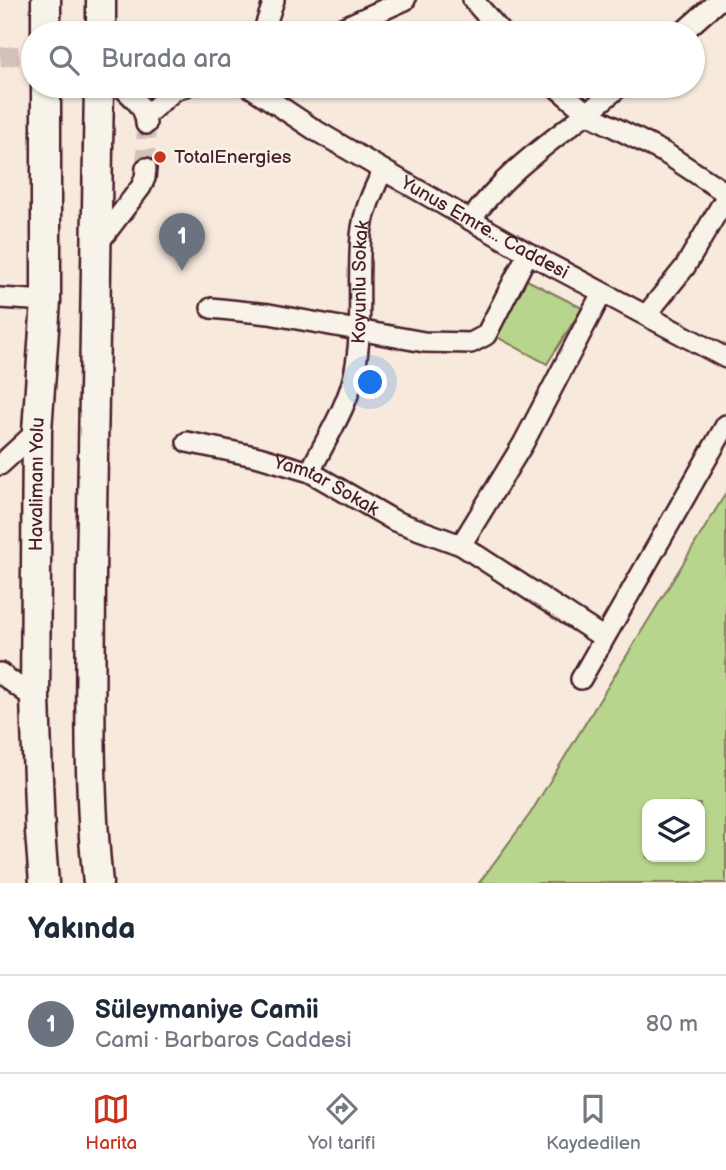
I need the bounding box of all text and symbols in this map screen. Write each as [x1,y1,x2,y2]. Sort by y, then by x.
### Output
search box [21,21,705,98]
icon: search [45,41,83,79]
text: Burada ara [101,44,232,75]
place label: TotalEnergies [174,146,291,169]
marker: TotalEnergies [152,149,168,165]
street label: Yunus Emre... Caddesi [396,171,573,284]
pin: 1 [159,213,205,271]
street label: Koyunlu Sokak [347,218,375,345]
your location [353,365,387,399]
street label: Havalimanı Yolu [25,417,49,551]
street label: Yamtar Sokak [270,450,384,521]
map controls [642,799,705,862]
button: layers [642,799,705,862]
text: Yakında [28,911,135,947]
text: Süleymaniye Camii [95,995,319,1026]
text: 1 [46,1010,56,1038]
text: 80 m [646,1010,698,1038]
text: Cami · Barbaros Caddesi [95,1026,352,1054]
tab: Harita [85,1090,137,1155]
tab: Yol tarifi [308,1090,375,1155]
tab: Kaydedilen [546,1090,641,1155]

